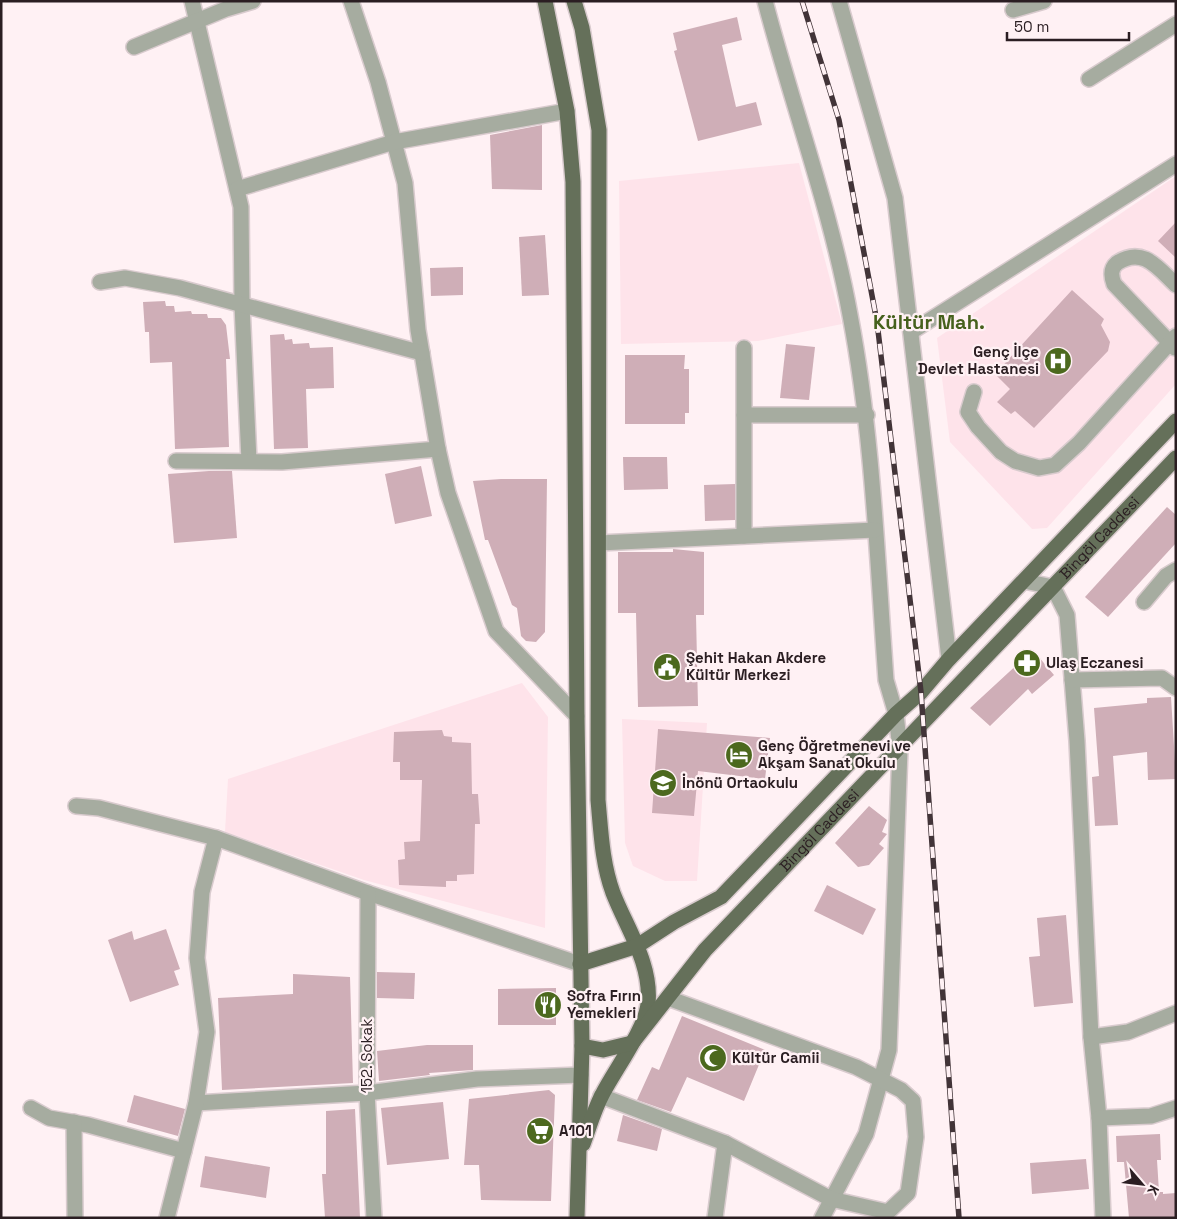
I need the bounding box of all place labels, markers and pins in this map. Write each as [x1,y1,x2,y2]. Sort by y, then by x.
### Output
place label: Genç İlçe Devlet Hastanesi [918,342,1039,378]
hospital icon: Genç İlçe Devlet Hastanesi [1043,346,1073,376]
place label: Şehit Hakan Akdere Kültür Merkezi [686,648,826,684]
pharmacy icon: Ulaş Eczanesi [1012,648,1042,678]
public building icon: Şehit Hakan Akdere Kültür Merkezi [652,652,682,682]
place label: Ulaş Eczanesi [1046,653,1144,672]
place label: Genç Öğretmenevi ve Akşam Sanat Okulu [758,736,911,772]
hotel icon: Genç Öğretmenevi ve Akşam Sanat Okulu [724,740,754,770]
school or university icon: İnönü Ortaokulu [648,768,678,798]
place label: İnönü Ortaokulu [682,773,798,792]
place label: Sofra Fırın Yemekleri [567,986,641,1022]
restaurant icon: Sofra Fırın Yemekleri [533,990,563,1020]
mosque icon: Kültür Camii [698,1043,728,1073]
place label: Kültür Camii [732,1048,819,1067]
supermarket icon: A101 [525,1116,555,1146]
place label: A101 [559,1121,592,1140]

